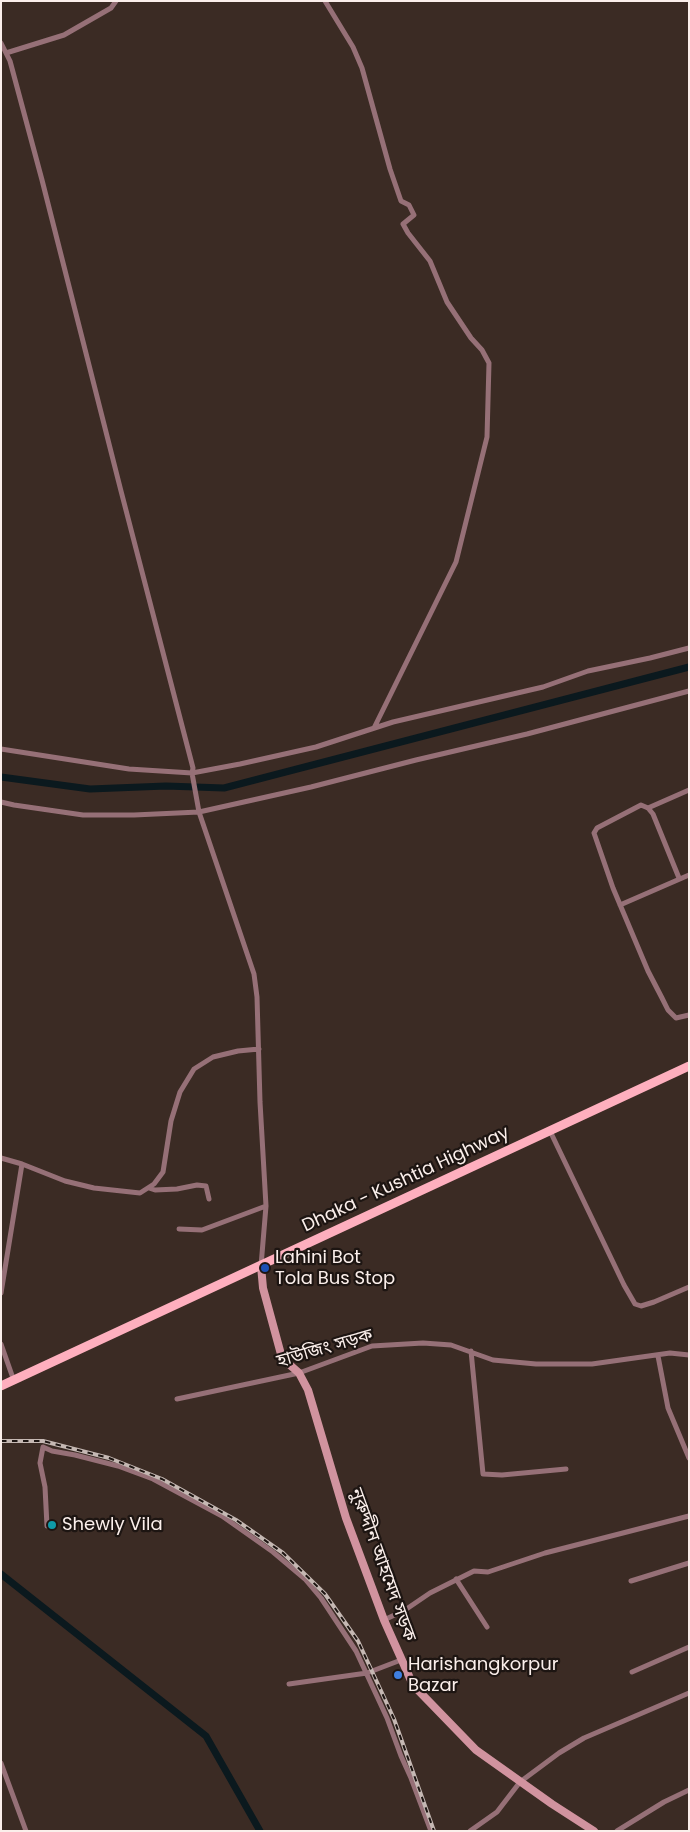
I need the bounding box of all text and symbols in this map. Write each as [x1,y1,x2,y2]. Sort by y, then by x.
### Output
street label: Dhaka - Kushtia Highway [299,1122,513,1238]
place label: Lahini Bot Tola Bus Stop [275,1247,395,1290]
marker: Lahini Bot Tola Bus Stop [259,1262,271,1274]
street label: হাউজিং সড়ক [275,1325,375,1373]
street label: নুরুদ্দীন আহমেদ সড়ক [344,1486,420,1644]
place label: Shewly Vila [62,1514,163,1536]
marker: Shewly Vila [46,1519,58,1531]
place label: Harishangkorpur Bazar [408,1654,558,1696]
marker: Harishangkorpur Bazar [392,1669,404,1681]

